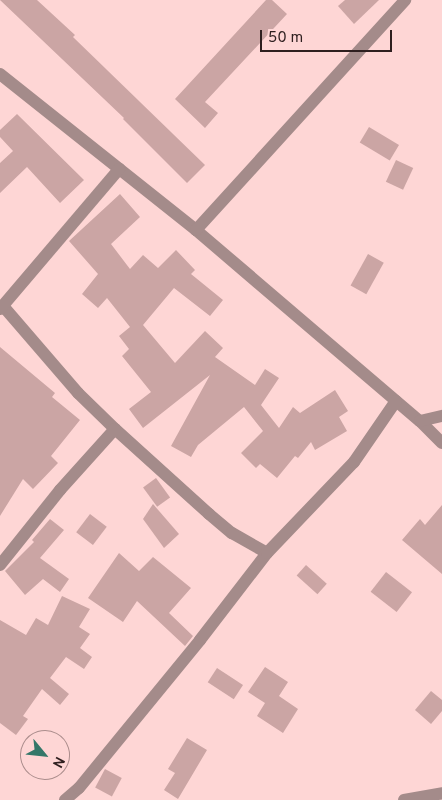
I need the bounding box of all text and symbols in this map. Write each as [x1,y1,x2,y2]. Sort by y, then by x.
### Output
scale bar [262,20,394,52]
text: 50 m [268,29,303,48]
north arrow [20,730,70,780]
text: N [48,753,68,770]

